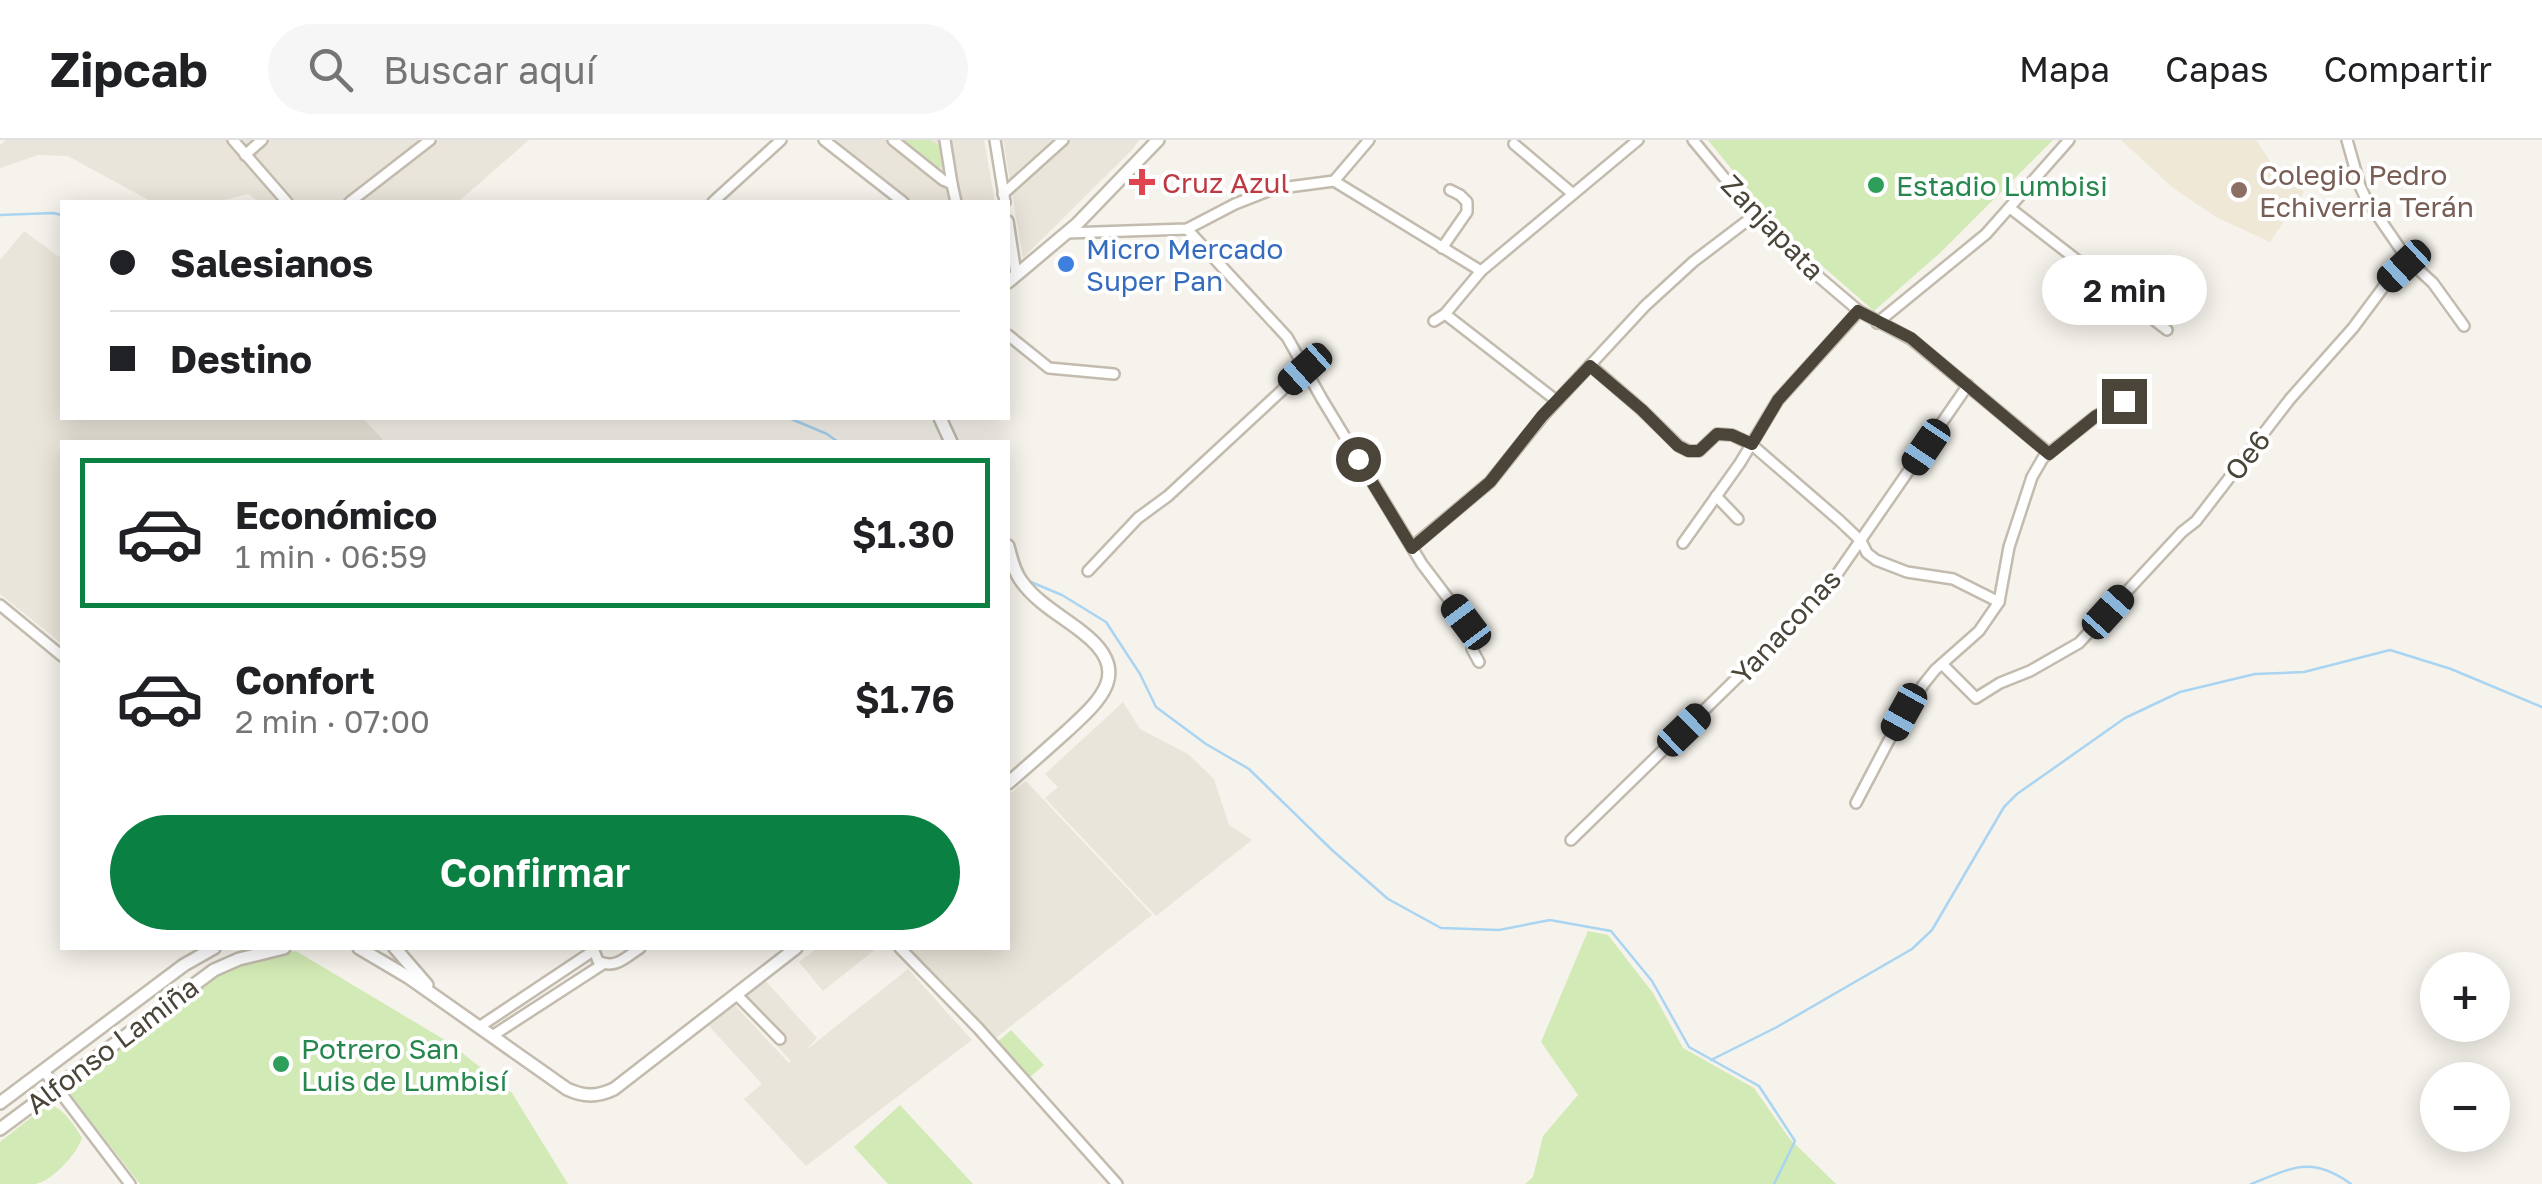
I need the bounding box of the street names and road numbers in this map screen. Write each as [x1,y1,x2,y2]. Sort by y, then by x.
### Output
street label: Zanjapata [1715,168,1831,286]
street label: Oe6 [2217,424,2277,486]
street label: Yanaconas [1725,562,1847,690]
street label: Alfonso Lamiña [20,970,204,1120]

